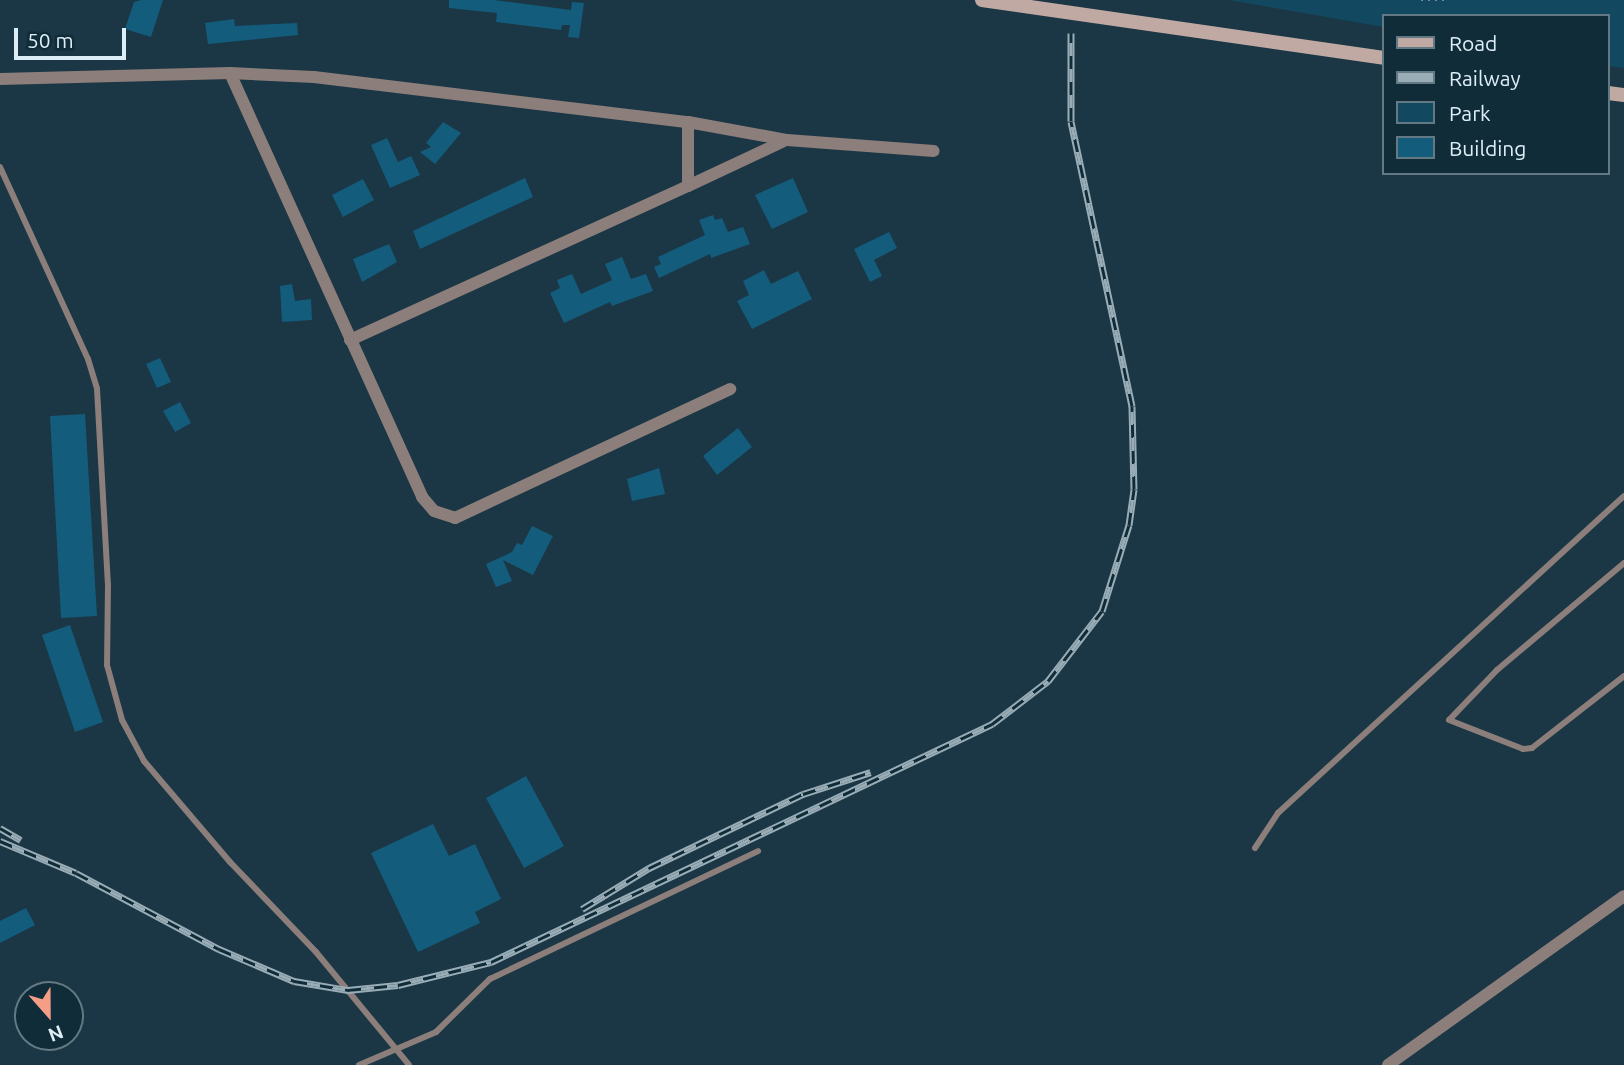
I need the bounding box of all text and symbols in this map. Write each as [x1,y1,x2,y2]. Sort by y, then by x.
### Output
scale bar [18,14,130,58]
legend [1382,14,1610,175]
text: 50 m [27,28,74,52]
text: Road [1449,31,1497,55]
text: Railway [1449,66,1521,90]
text: Park [1449,101,1491,125]
text: Building [1449,136,1526,160]
north arrow [14,981,84,1051]
text: N [45,1021,66,1047]

